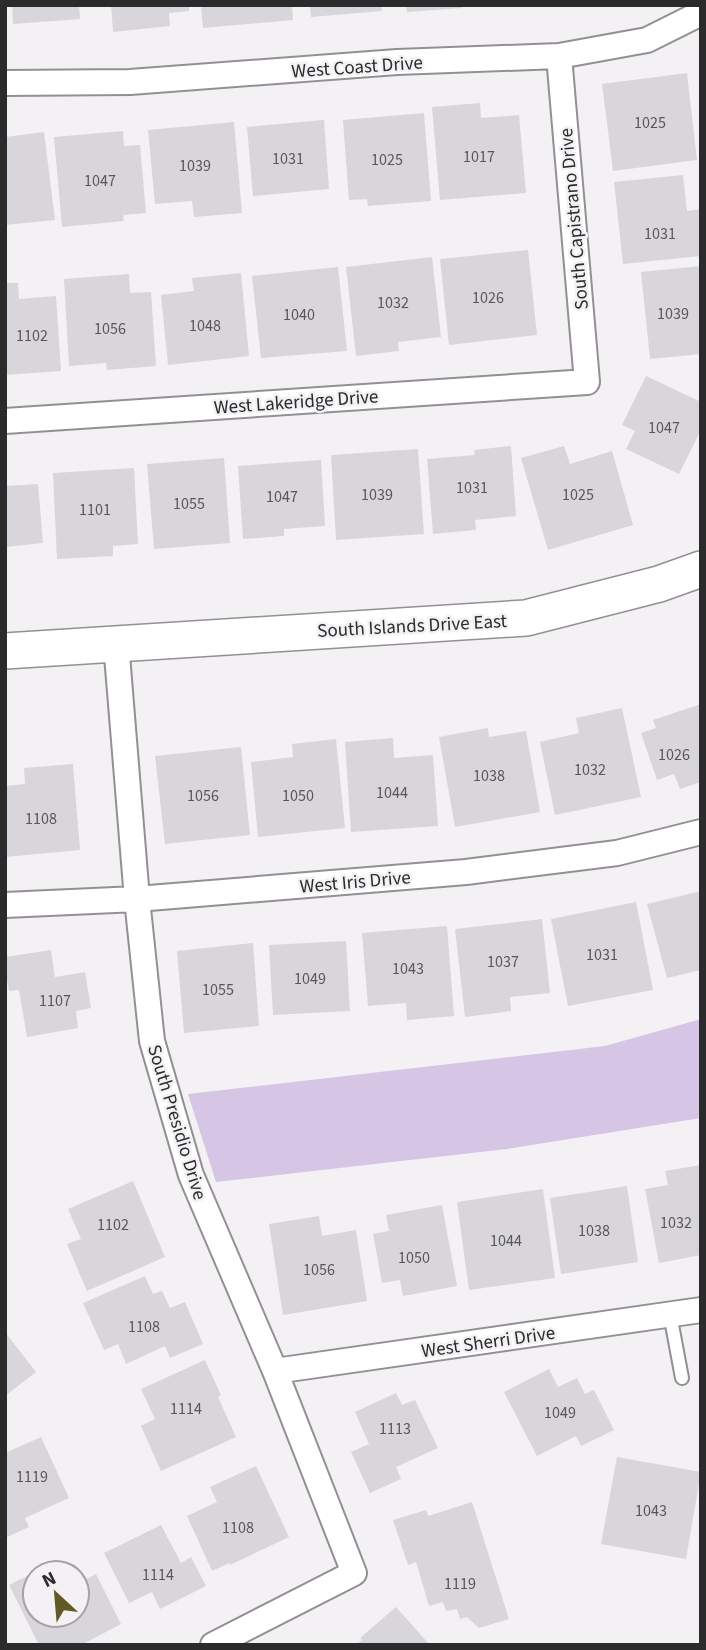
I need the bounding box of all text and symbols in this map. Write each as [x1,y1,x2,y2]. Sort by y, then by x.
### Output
street label: West Coast Drive [291,49,424,86]
house number: 1025 [634,112,666,134]
street label: South Capistrano Drive [553,127,596,311]
house number: 1017 [463,146,495,168]
house number: 1031 [272,148,304,170]
house number: 1025 [371,149,403,171]
house number: 1039 [179,155,211,177]
house number: 1047 [84,170,116,192]
house number: 1031 [644,223,676,245]
house number: 1026 [472,287,504,309]
house number: 1032 [377,292,409,314]
house number: 1039 [657,303,689,325]
house number: 1040 [283,304,315,326]
house number: 1048 [189,315,221,337]
house number: 1056 [94,318,126,340]
house number: 1102 [16,325,48,347]
street label: West Lakeridge Drive [213,383,379,422]
house number: 1047 [648,417,680,439]
house number: 1031 [456,477,488,499]
house number: 1039 [361,484,393,506]
house number: 1025 [562,484,594,506]
house number: 1047 [266,486,298,508]
house number: 1055 [173,493,205,515]
house number: 1101 [79,499,111,521]
street label: South Islands Drive East [317,608,508,645]
house number: 1026 [658,744,690,766]
house number: 1032 [574,759,606,781]
house number: 1038 [473,765,505,787]
house number: 1044 [376,782,408,804]
house number: 1056 [187,785,219,807]
house number: 1050 [282,785,314,807]
house number: 1108 [25,808,57,830]
street label: West Iris Drive [298,864,412,901]
house number: 1031 [586,944,618,966]
house number: 1037 [487,951,519,973]
house number: 1043 [392,958,424,980]
house number: 1049 [294,968,326,990]
house number: 1055 [202,979,234,1001]
house number: 1107 [39,990,71,1012]
street label: South Presidio Drive [140,1041,213,1203]
house number: 1032 [660,1212,692,1234]
house number: 1102 [97,1214,129,1236]
house number: 1038 [578,1220,610,1242]
house number: 1044 [490,1230,522,1252]
house number: 1050 [398,1247,430,1269]
house number: 1056 [303,1259,335,1281]
house number: 1108 [128,1316,160,1338]
street label: West Sherri Drive [420,1320,557,1365]
house number: 1114 [170,1398,202,1420]
house number: 1049 [544,1402,576,1424]
house number: 1113 [379,1418,411,1440]
house number: 1119 [16,1466,48,1488]
house number: 1043 [635,1500,667,1522]
house number: 1108 [222,1517,254,1539]
north arrow [21,1559,91,1629]
house number: 1114 [142,1564,174,1586]
text: N [38,1565,61,1595]
house number: 1119 [444,1573,476,1595]

